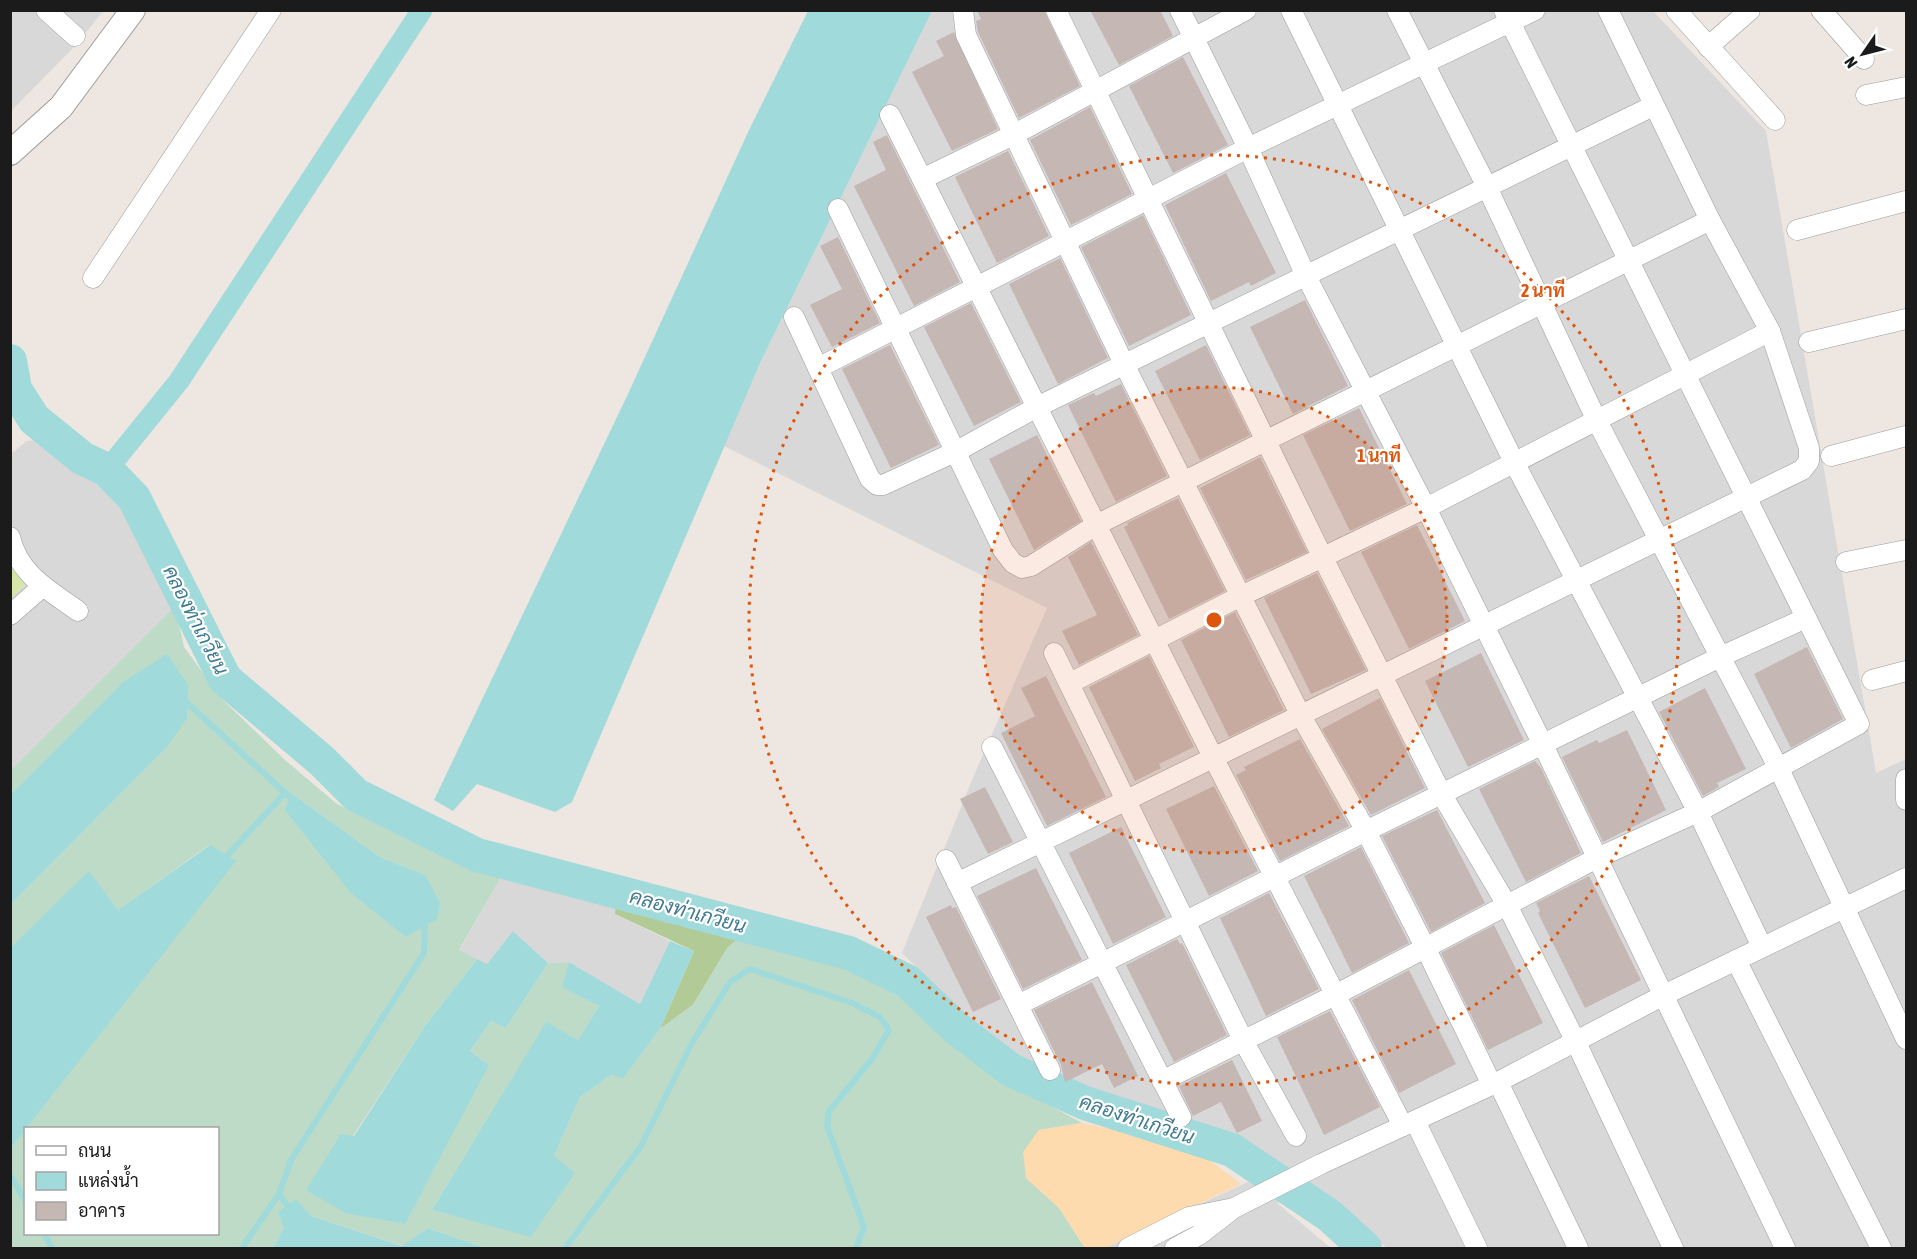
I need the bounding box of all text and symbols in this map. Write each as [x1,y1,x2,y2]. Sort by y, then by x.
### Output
north arrow [1833,24,1893,84]
text: N [1841,54,1861,72]
text: 2 นาที [1521,278,1565,301]
text: 1 นาที [1357,443,1401,466]
water label: คลองท่าเกวียน [159,561,235,678]
centre of rings [1204,610,1224,630]
water label: คลองท่าเกวียน [627,883,749,937]
water label: คลองท่าเกวียน [1077,1088,1198,1148]
legend [24,1127,219,1235]
text: ถนน [78,1140,111,1161]
text: แหล่งน้ำ [78,1165,139,1191]
text: อาคาร [78,1200,126,1221]

